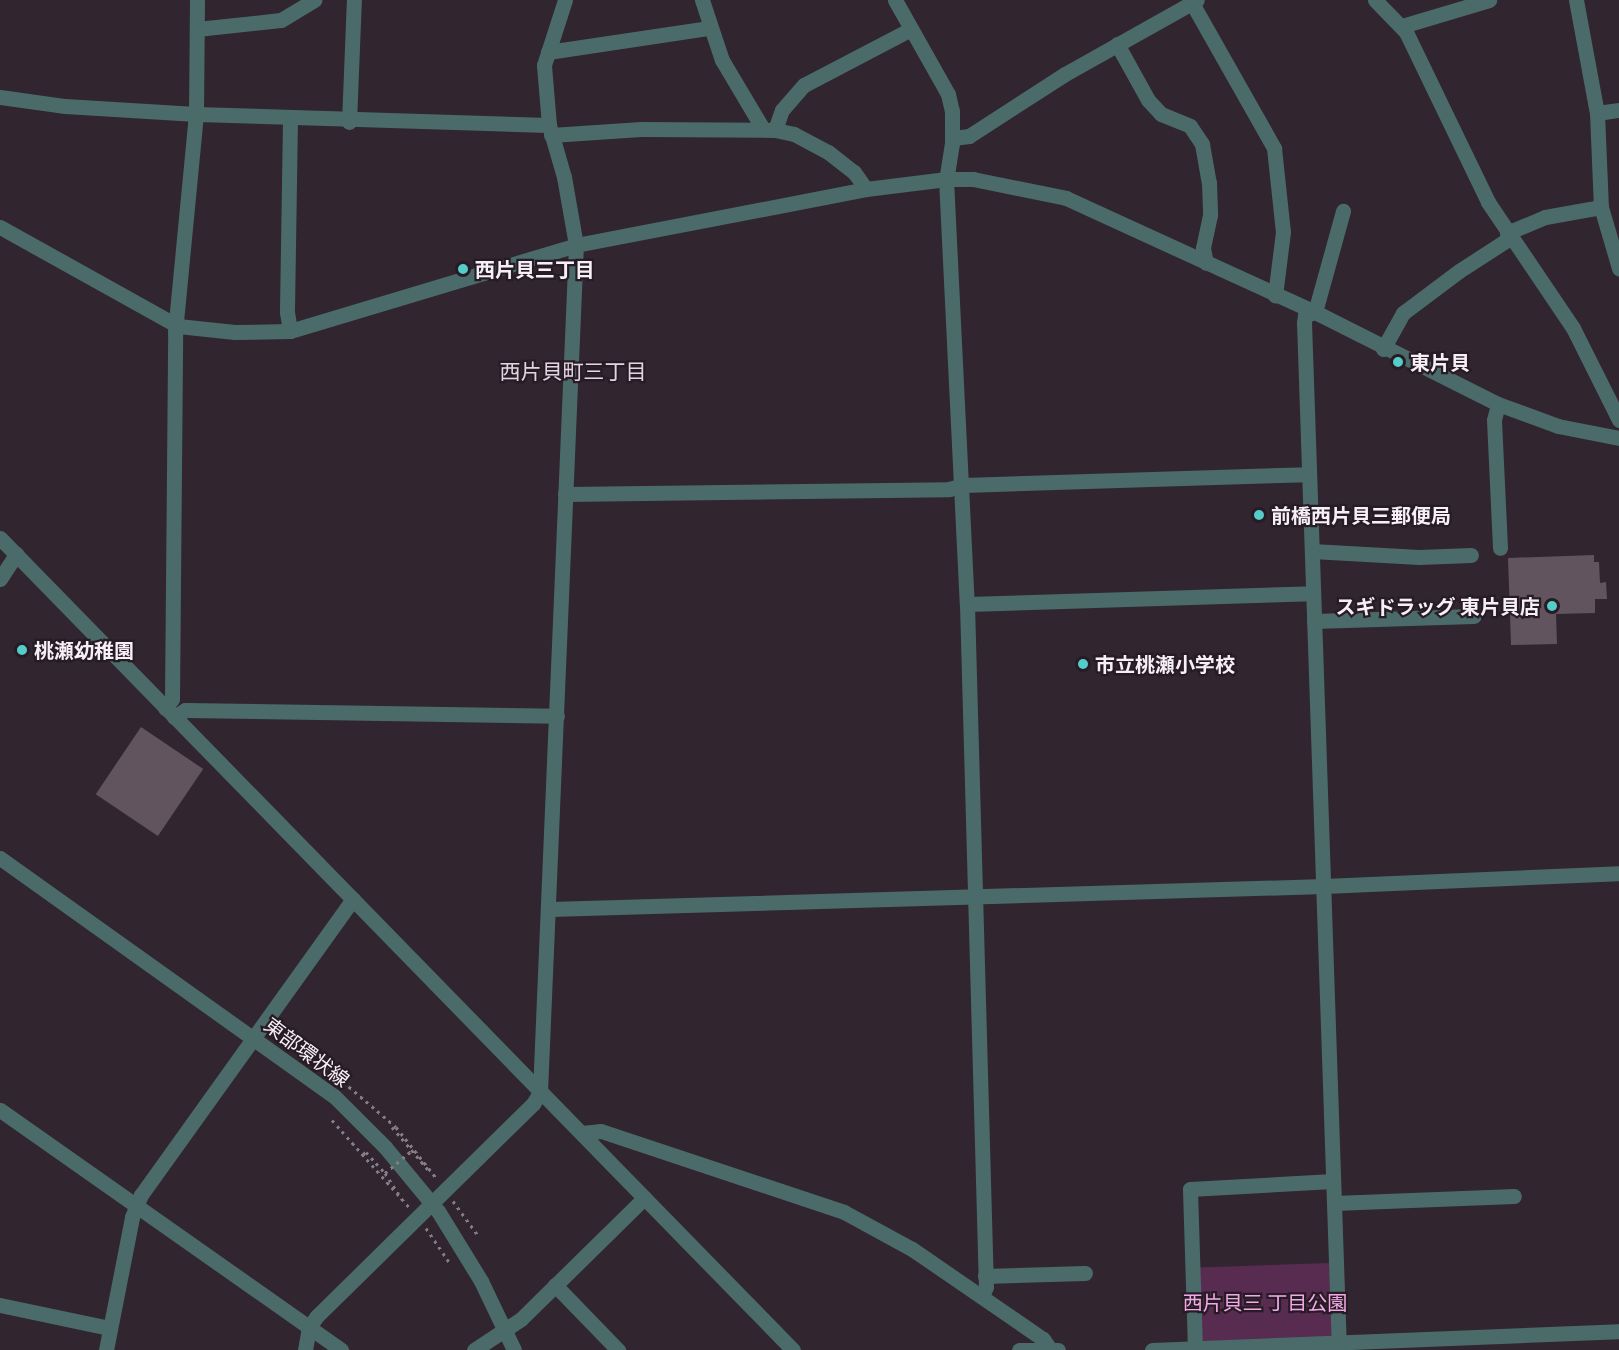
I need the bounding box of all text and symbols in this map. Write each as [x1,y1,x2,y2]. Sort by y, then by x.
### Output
place label: 西片貝三丁目 [475,257,595,281]
marker: 西片貝三丁目 [456,262,470,276]
place label: 東片貝 [1410,350,1470,374]
marker: 東片貝 [1391,355,1405,369]
district label: 西片貝町三丁目 [500,359,646,385]
place label: 前橋西片貝三郵便局 [1271,503,1451,527]
marker: 前橋西片貝三郵便局 [1252,508,1266,522]
place label: スギドラッグ 東片貝店 [1335,594,1540,618]
marker: スギドラッグ 東片貝店 [1545,599,1559,613]
place label: 桃瀬幼稚園 [34,638,134,662]
marker: 桃瀬幼稚園 [15,643,29,657]
place label: 市立桃瀬小学校 [1095,652,1235,676]
marker: 市立桃瀬小学校 [1076,657,1090,671]
street label: 東部環状線 [260,1012,354,1092]
park label: 西片貝三 丁目公園 [1183,1290,1347,1314]

